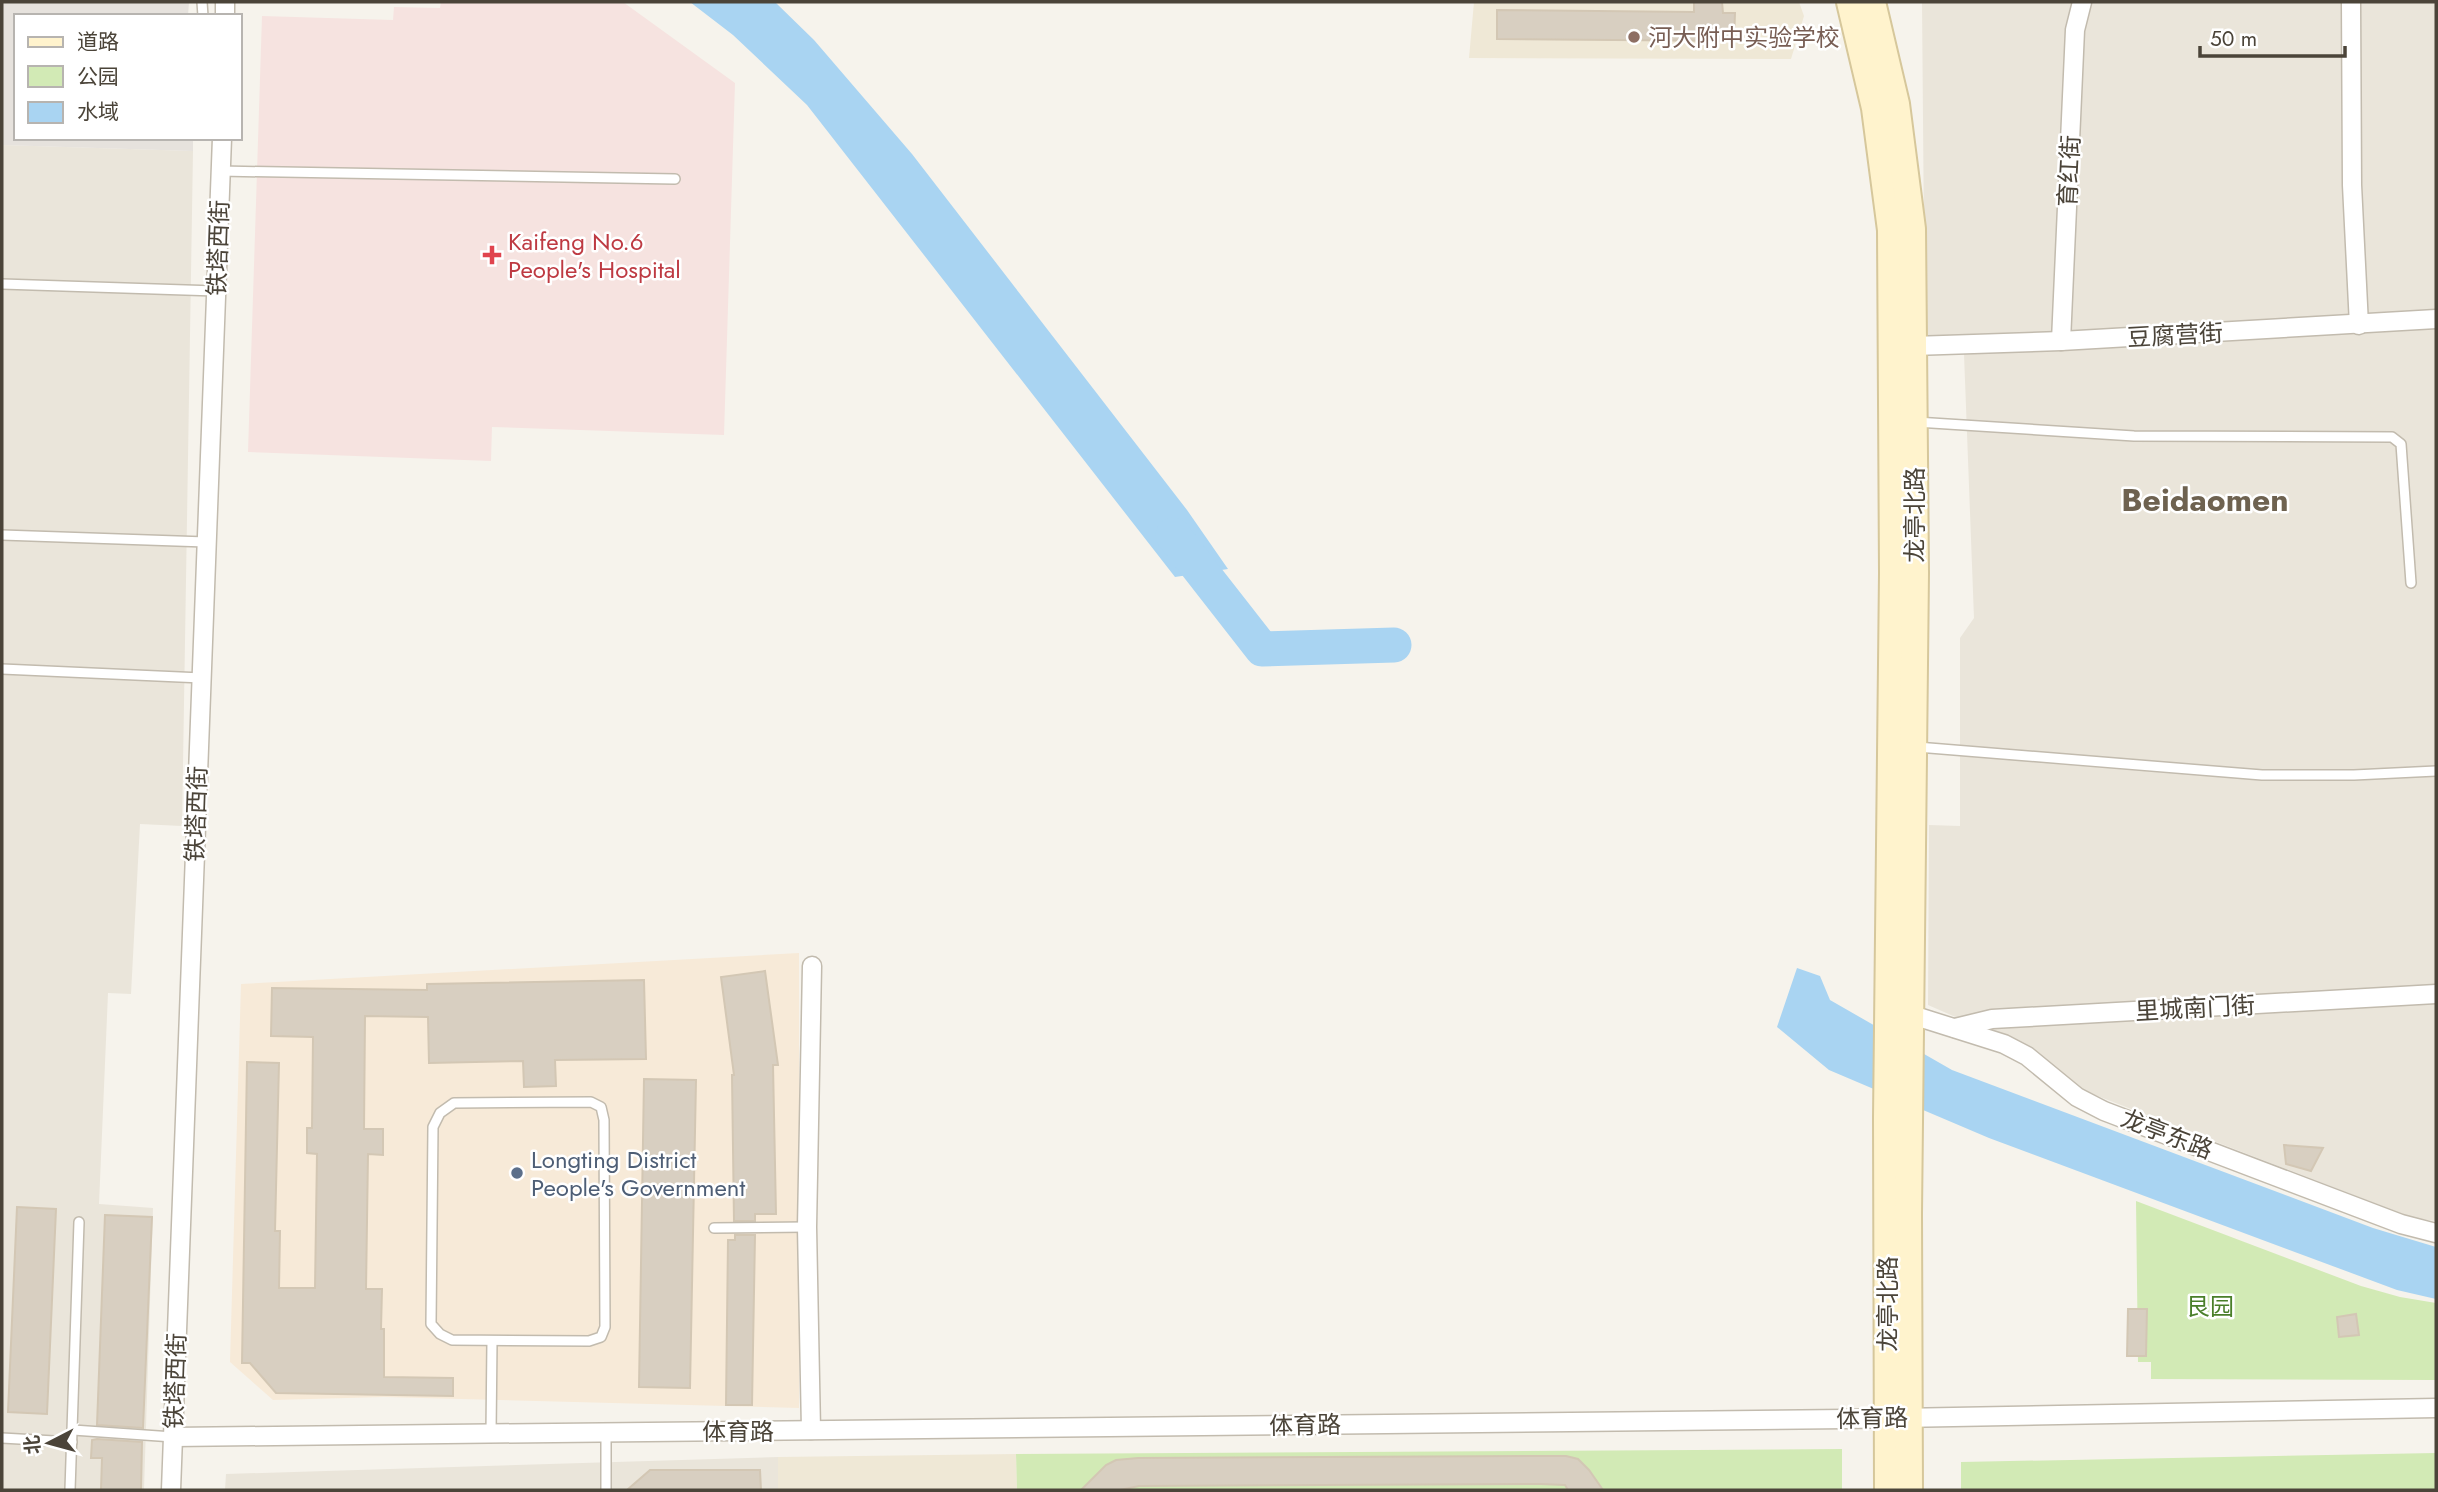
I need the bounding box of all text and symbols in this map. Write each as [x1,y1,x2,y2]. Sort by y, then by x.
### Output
legend [14,14,242,140]
scale bar [2200,14,2345,58]
place label: 河大附中实验学校 [1648,20,1840,55]
text: 50 m [2210,24,2257,54]
text: 道路 [77,27,119,57]
marker: 河大附中实验学校 [1626,29,1642,45]
text: 公园 [77,62,119,92]
text: 水域 [77,97,119,127]
street label: 育红街 [2050,134,2088,208]
street label: 铁塔西街 [199,199,237,297]
place label: Kaifeng No.6 People's Hospital [508,224,681,287]
marker: Kaifeng No.6 People's Hospital [482,245,502,265]
street label: 豆腐营街 [2126,315,2224,355]
street label: 龙亭北路 [1897,467,1932,563]
district label: Beidaomen [2121,477,2289,523]
street label: 铁塔西街 [177,765,215,863]
street label: 里城南门街 [2134,987,2256,1029]
street label: 龙亭东路 [2116,1100,2218,1168]
place label: Longting District People's Government [531,1142,745,1205]
marker: Longting District People's Government [509,1165,525,1181]
street label: 龙亭北路 [1870,1256,1905,1352]
park label: 艮园 [2186,1289,2234,1324]
street label: 铁塔西街 [156,1332,194,1430]
street label: 体育路 [1836,1400,1908,1436]
street label: 体育路 [1269,1407,1341,1443]
north arrow [14,1408,84,1478]
street label: 体育路 [702,1414,774,1449]
text: 北 [18,1434,47,1456]

